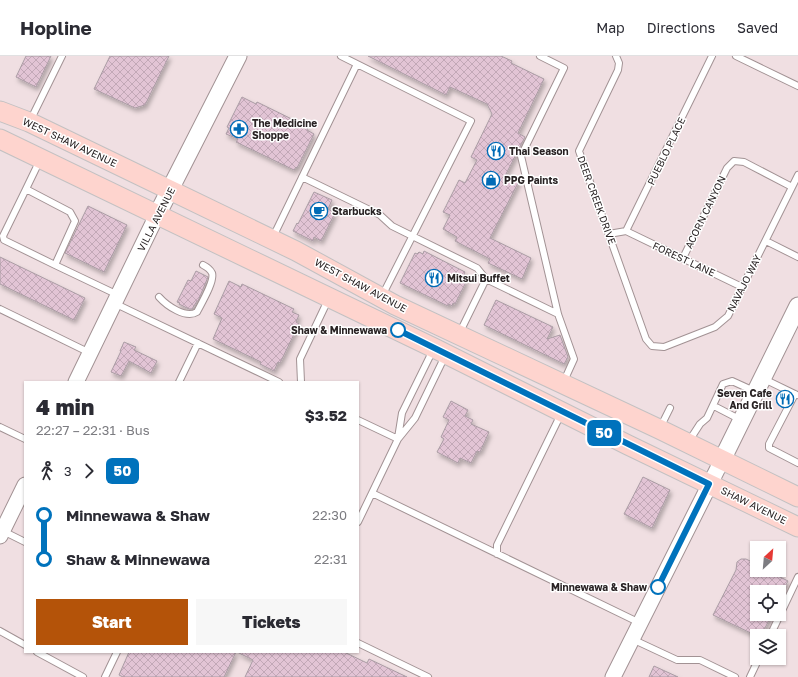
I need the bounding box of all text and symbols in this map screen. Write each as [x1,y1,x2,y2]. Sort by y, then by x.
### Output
text: Hopline [20,16,92,39]
text: Map [596,19,625,36]
text: Directions [647,19,715,36]
text: Saved [737,19,778,36]
street label: WEST SHAW AVENUE [21,115,119,169]
street label: PUEBLO PLACE [644,115,688,187]
place label: The Medicine Shoppe [252,117,317,141]
pharmacy icon: The Medicine Shoppe [229,119,249,139]
restaurant icon: Thai Season [486,141,506,161]
place label: Thai Season [509,145,569,157]
street label: DEER CREEK DRIVE [575,154,619,246]
shop icon: PPG Paints [481,170,501,190]
place label: PPG Paints [504,174,558,186]
street label: ACORN CANYON [682,174,728,250]
street label: VILLA AVENUE [135,185,177,253]
cafe icon: Starbucks [309,201,329,221]
place label: Starbucks [332,205,382,217]
street label: FOREST LANE [651,239,717,279]
street label: NAVAJO WAY [724,252,764,314]
street label: WEST SHAW AVENUE [313,256,409,314]
restaurant icon: Mitsui Buffet [424,268,444,288]
place label: Mitsui Buffet [447,272,510,284]
marker: Shaw & Minnewawa [390,322,406,338]
place label: Shaw & Minnewawa [291,324,387,336]
place label: Seven Cafe And Grill [717,387,773,411]
restaurant icon: Seven Cafe And Grill [775,389,795,409]
text: 4 min [36,393,94,420]
text: $3.52 [305,406,347,424]
line badge: 50 [586,420,622,446]
text: 22:27 – 22:31 · Bus [36,422,150,438]
text: 50 [595,424,613,441]
icon: walk [36,460,58,482]
icon: forward [78,460,100,482]
text: 50 [114,462,131,479]
text: 3 [64,463,72,479]
street label: SHAW AVENUE [719,484,789,526]
text: Minnewawa & Shaw [66,506,210,524]
text: 22:30 [312,507,347,523]
north arrow [750,541,786,577]
map controls [750,541,786,665]
text: Shaw & Minnewawa [66,550,210,568]
text: 22:31 [314,551,347,567]
marker: Minnewawa & Shaw [650,579,666,595]
place label: Minnewawa & Shaw [551,581,648,593]
button: locate [750,585,786,621]
button: Start [36,599,188,645]
button: Tickets [196,599,347,645]
button: layers [750,629,786,665]

